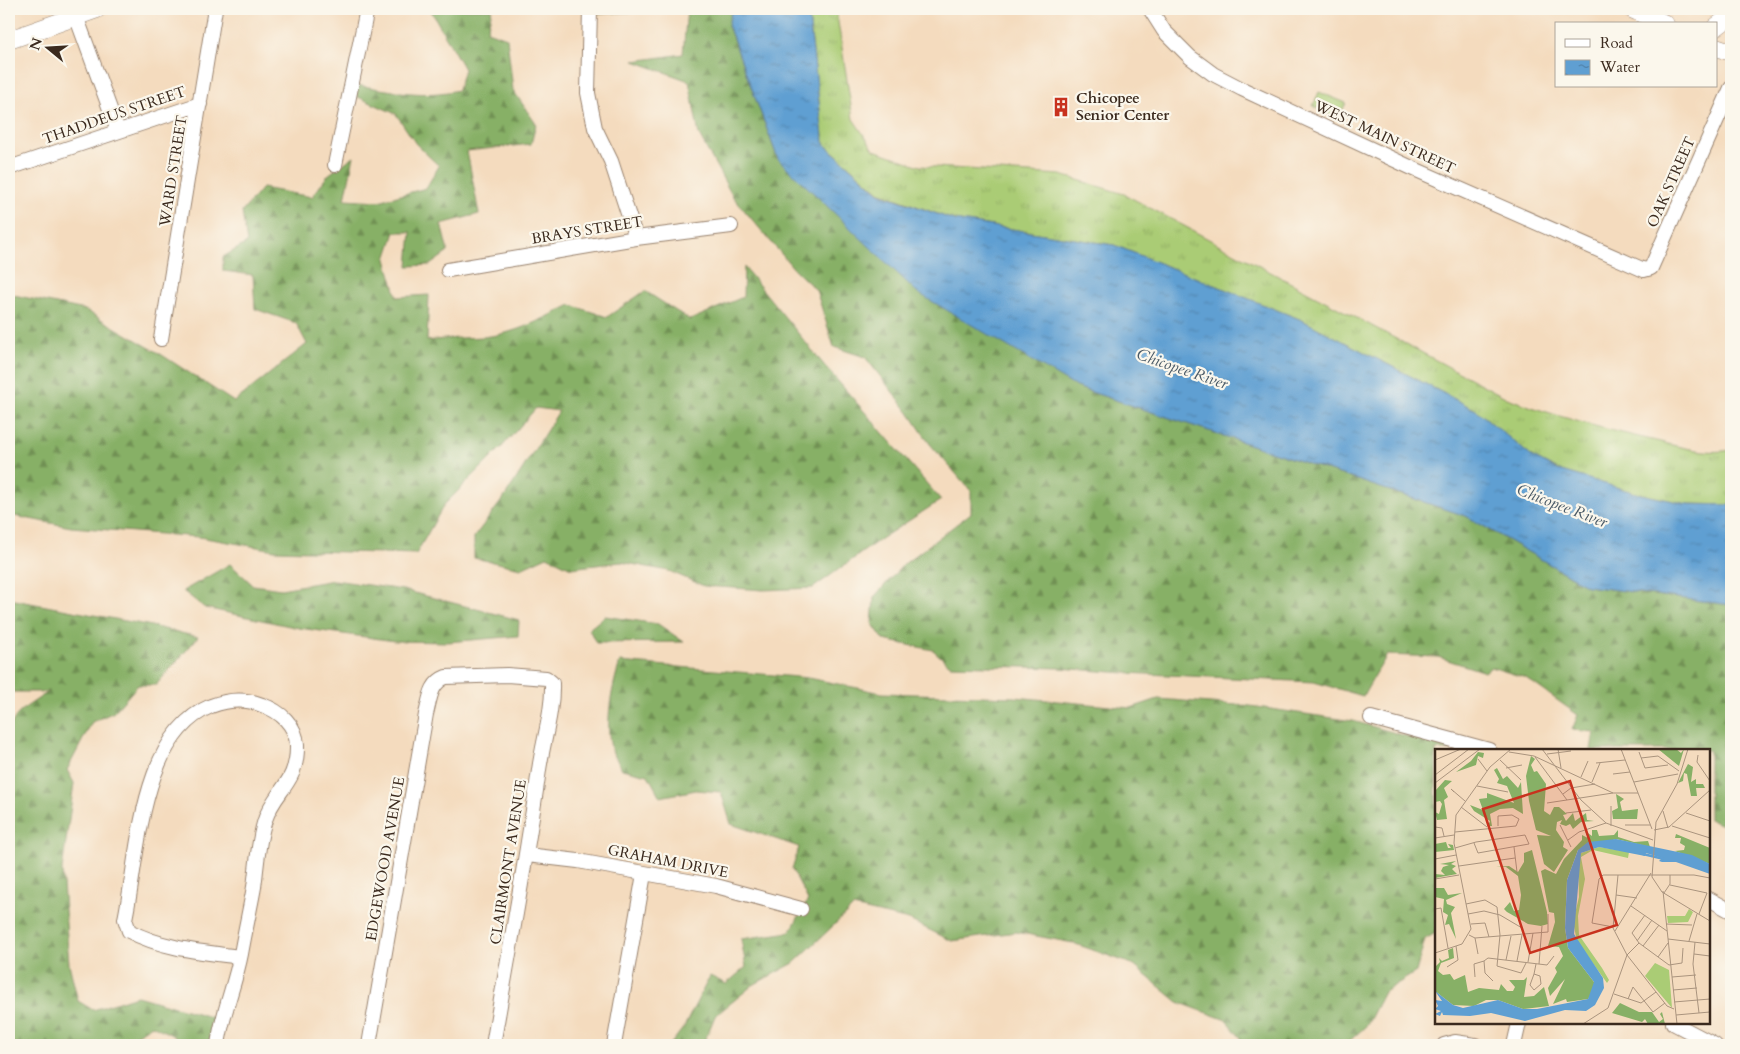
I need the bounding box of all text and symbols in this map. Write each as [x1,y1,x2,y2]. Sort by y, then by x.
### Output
north arrow [22,22,72,72]
legend [1555,22,1718,88]
text: Road [1600,33,1633,53]
text: N [25,35,47,53]
text: Water [1599,57,1641,77]
street label: THADDEUS STREET [40,81,188,149]
place label: Chicopee Senior Center [1076,88,1170,125]
street label: WEST MAIN STREET [1310,95,1459,179]
building icon: Chicopee Senior Center [1050,96,1072,118]
street label: WARD STREET [154,114,192,229]
street label: OAK STREET [1642,134,1700,230]
street label: BRAYS STREET [530,211,644,249]
water label: Chicopee River [1133,343,1231,395]
water label: Chicopee River [1514,479,1611,534]
inset map [1435,749,1710,1024]
street label: EDGEWOOD AVENUE [361,775,409,943]
street label: CLAIRMONT AVENUE [485,778,531,946]
street label: GRAHAM DRIVE [606,840,730,882]

